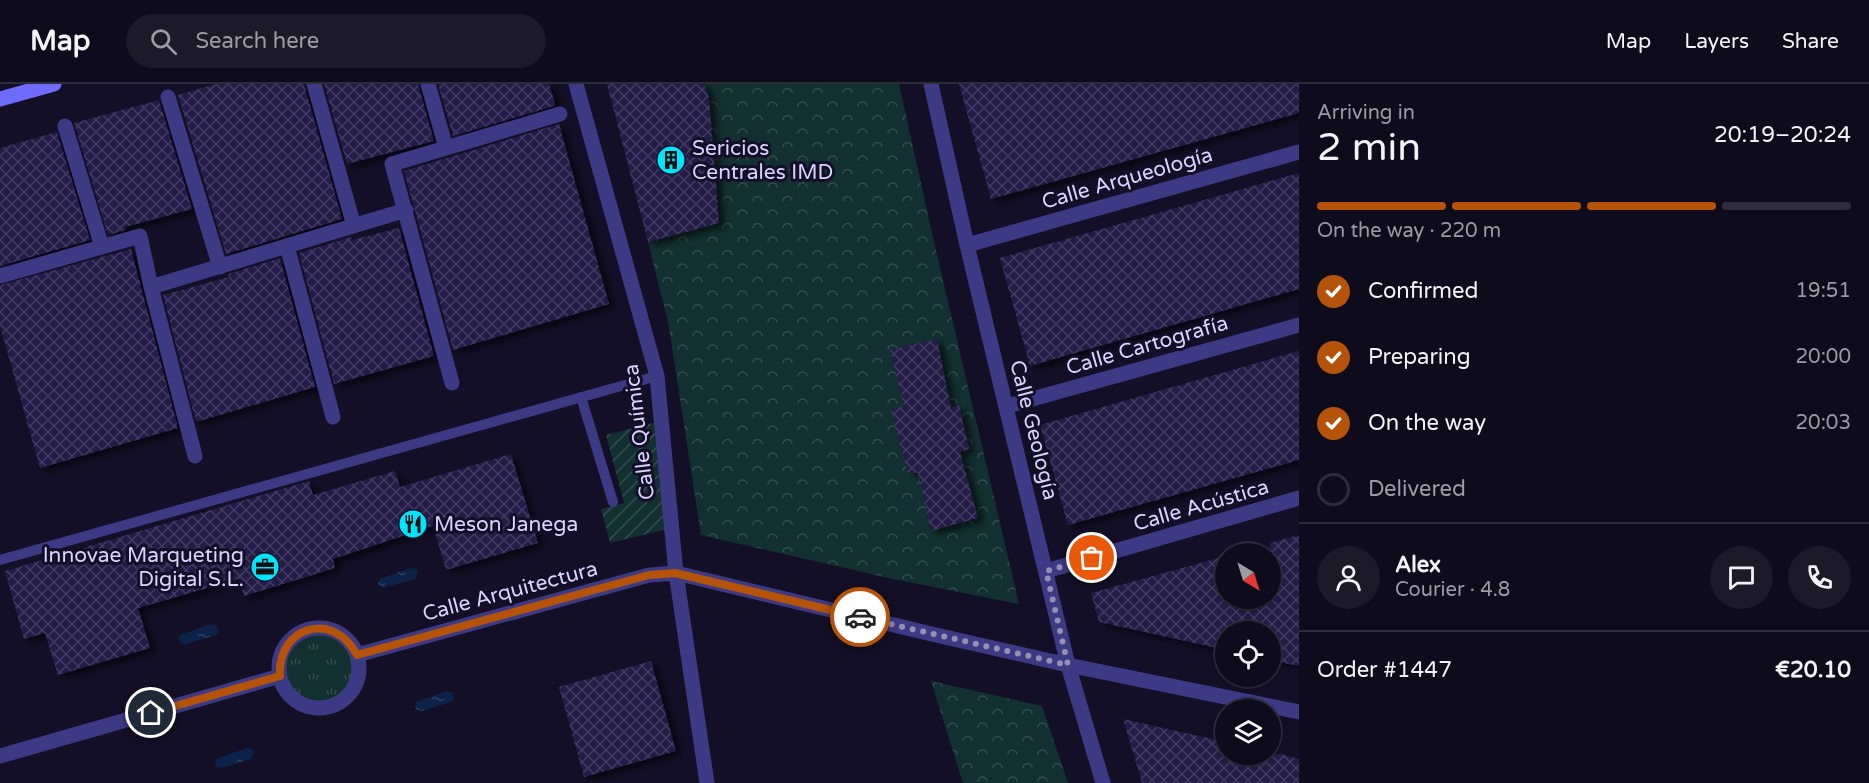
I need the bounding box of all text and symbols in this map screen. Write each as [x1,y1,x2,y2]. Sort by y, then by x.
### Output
search box [126,14,546,68]
text: Map [30,24,90,58]
icon: search [147,25,180,58]
text: Search here [195,28,319,54]
text: Map [1606,29,1651,54]
text: Layers [1684,29,1749,54]
text: Share [1782,29,1839,54]
text: Arriving in [1317,101,1415,125]
text: 20:19–20:24 [1714,122,1851,148]
text: 2 min [1317,124,1421,171]
place label: Sericios Centrales IMD [692,136,833,185]
street label: Calle Arqueología [1039,142,1215,215]
building icon: Sericios Centrales IMD [655,144,687,176]
text: On the way · 220 m [1317,219,1501,243]
icon: check [1317,275,1350,308]
text: Confirmed [1368,278,1478,304]
text: 19:51 [1796,279,1851,303]
street label: Calle Cartografía [1063,310,1231,381]
icon: check [1317,341,1350,374]
text: Preparing [1368,344,1471,370]
text: 20:00 [1796,345,1851,369]
street label: Calle Geología [1004,358,1063,503]
street label: Calle Química [619,363,660,501]
icon: check [1317,407,1350,440]
text: On the way [1368,410,1486,436]
text: 20:03 [1796,411,1851,435]
street label: Calle Acústica [1130,474,1272,537]
text: Delivered [1368,476,1466,502]
restaurant icon: Meson Janega [397,508,429,540]
place label: Meson Janega [434,512,578,537]
pin [1066,532,1117,583]
icon: bag [1075,541,1108,574]
place label: Innovae Marqueting Digital S.L. [43,543,244,592]
north arrow [1215,543,1281,609]
map controls [1215,543,1281,765]
button: person [1317,546,1380,609]
button: chat [1710,546,1773,609]
button: phone [1788,546,1851,609]
office icon: Innovae Marqueting Digital S.L. [249,551,281,583]
text: Alex [1395,552,1441,578]
street label: Calle Arquitectura [420,556,600,627]
text: Courier · 4.8 [1395,578,1510,602]
courier [830,587,890,647]
icon: car [844,601,877,634]
button: locate [1215,621,1281,687]
text: Order #1447 [1317,657,1452,683]
text: €20.10 [1775,657,1851,683]
pin [125,687,176,738]
icon: home [134,696,167,729]
button: layers [1215,699,1281,765]

